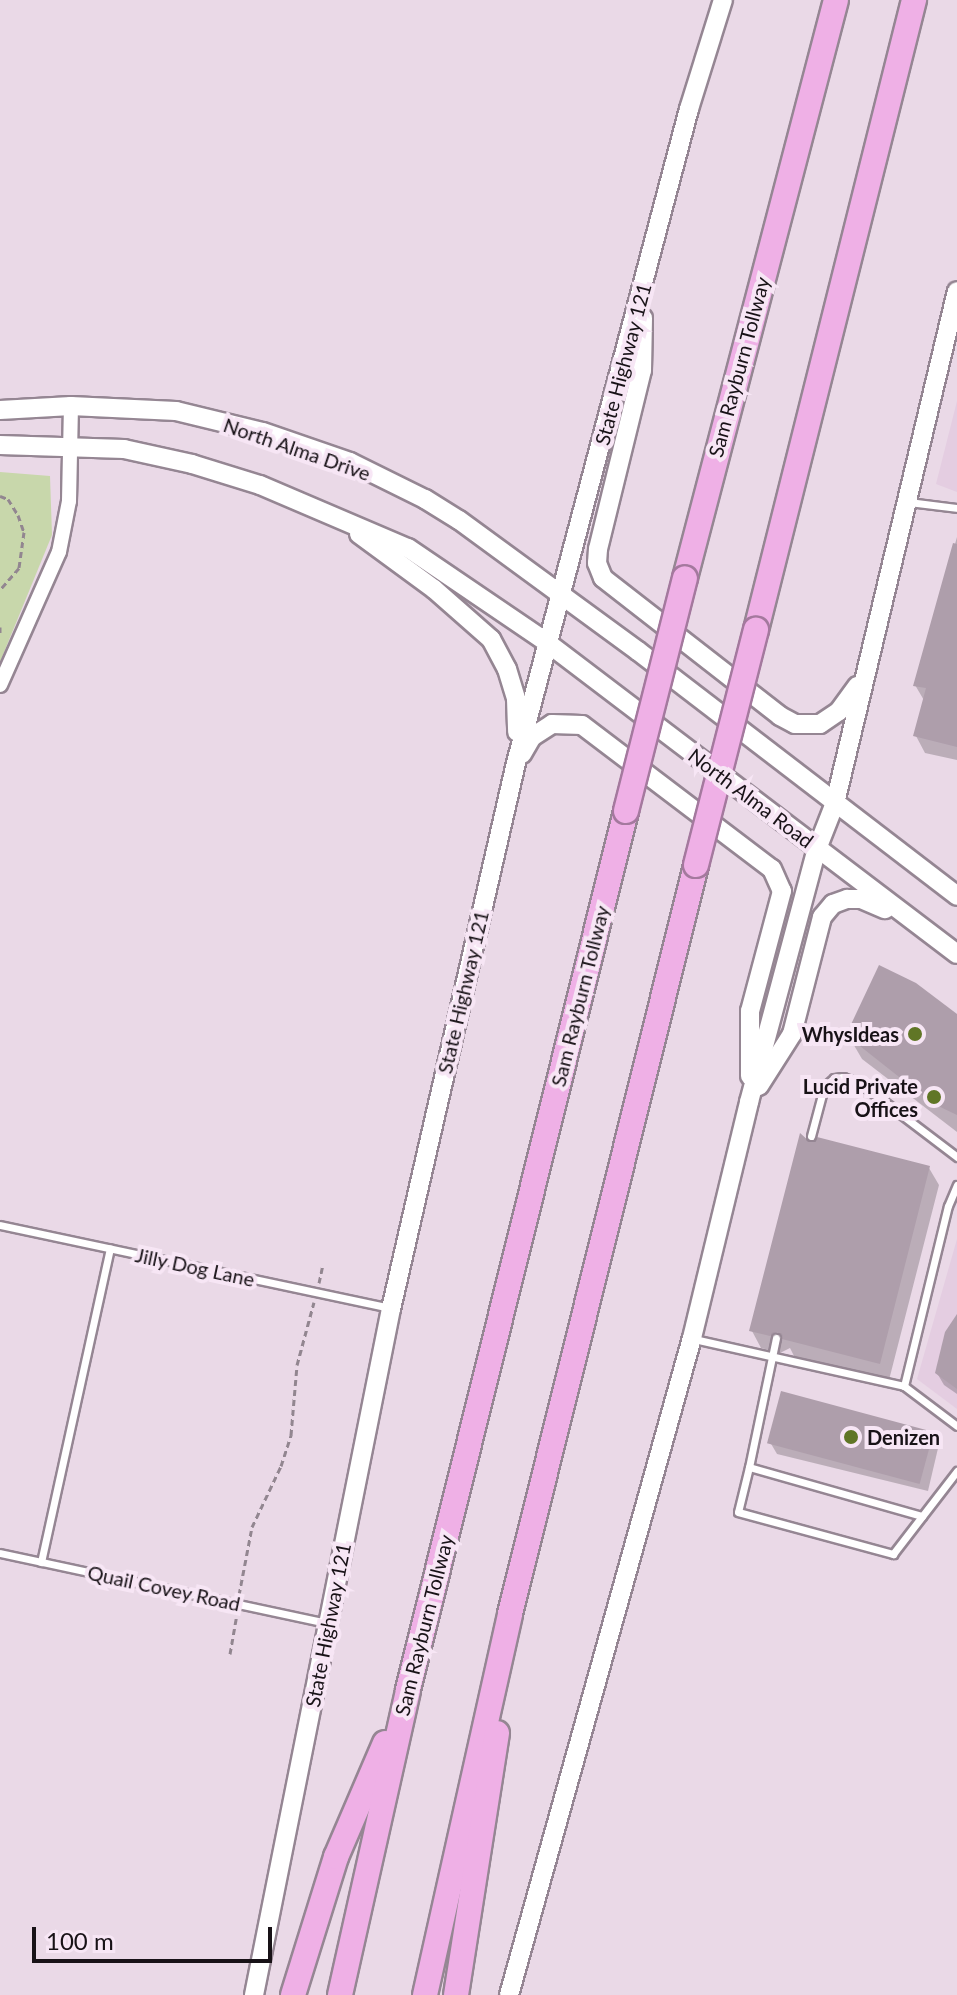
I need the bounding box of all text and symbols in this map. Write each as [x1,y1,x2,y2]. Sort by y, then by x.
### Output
street label: Sam Rayburn Tollway [703,274,775,460]
street label: State Highway 121 [590,280,656,448]
street label: North Alma Drive [220,413,374,485]
street label: North Alma Road [683,743,819,853]
street label: Sam Rayburn Tollway [546,903,614,1089]
street label: State Highway 121 [433,908,493,1076]
place label: WhysIdeas [802,1022,899,1046]
marker: WhysIdeas [906,1025,924,1043]
place label: Lucid Private Offices [803,1074,918,1121]
marker: Lucid Private Offices [925,1088,943,1106]
street label: Jilly Dog Lane [133,1243,257,1291]
place label: Denizen [867,1425,940,1449]
marker: Denizen [842,1428,860,1446]
street label: Sam Rayburn Tollway [390,1532,458,1718]
street label: State Highway 121 [300,1541,356,1709]
street label: Quail Covey Road [85,1560,243,1616]
scale bar [36,1911,276,1961]
text: 100 m [46,1926,114,1955]

